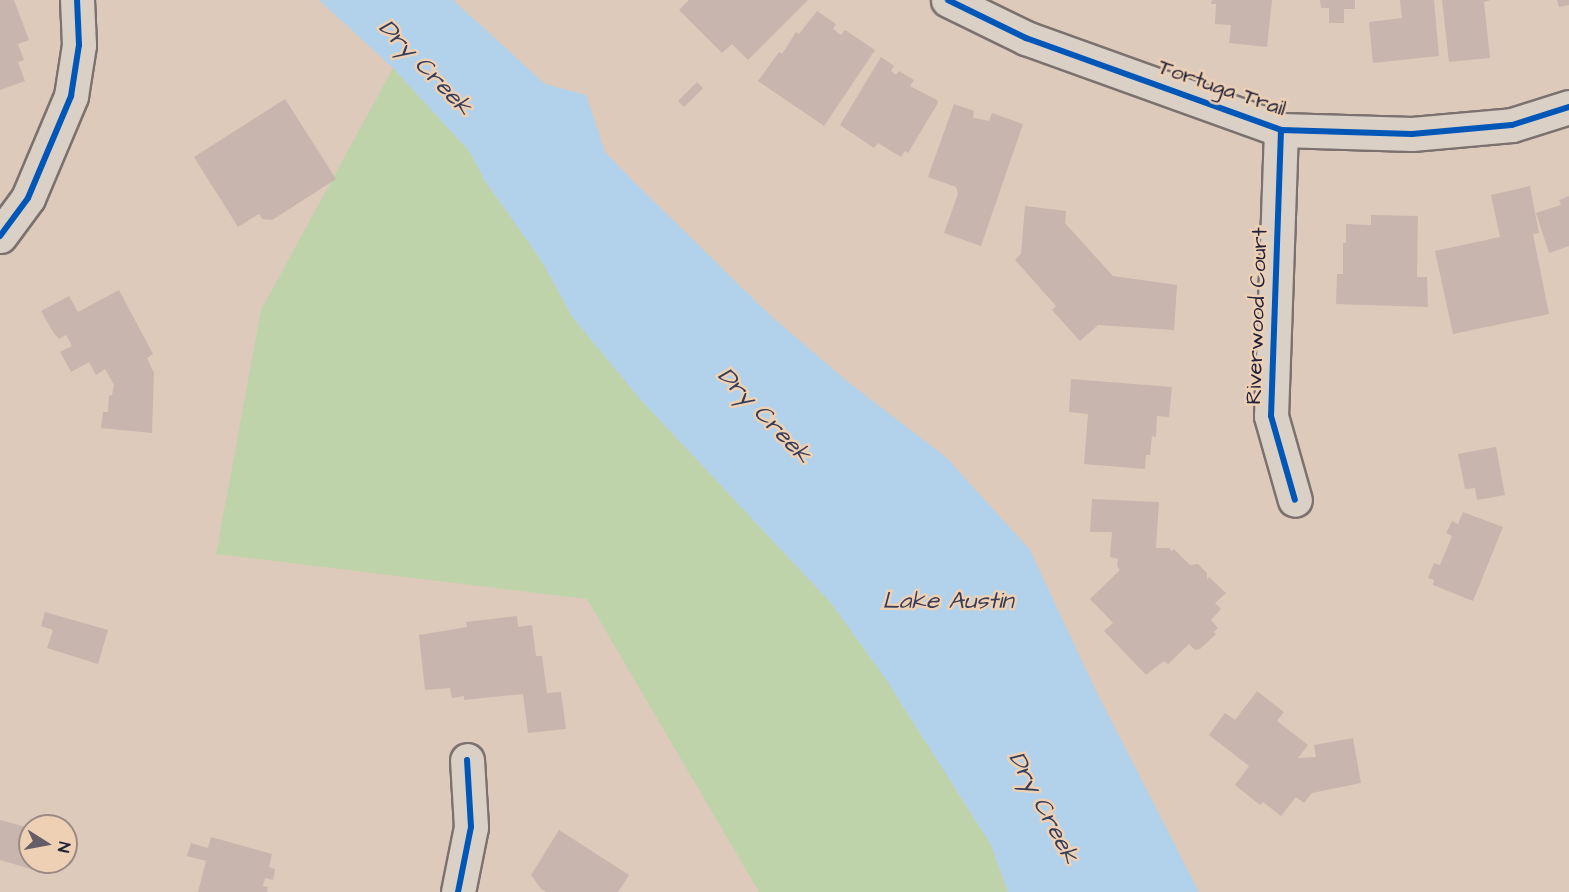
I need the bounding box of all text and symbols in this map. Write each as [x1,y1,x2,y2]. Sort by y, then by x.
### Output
water label: Dry Creek [372,14,478,122]
street label: Tortuga Trail [1155,54,1289,122]
street label: Riverwood Court [1241,227,1273,405]
water label: Dry Creek [711,362,817,470]
water label: Lake Austin [882,588,1014,616]
water label: Dry Creek [1002,747,1084,869]
north arrow [18,814,78,874]
text: N [52,840,75,854]

